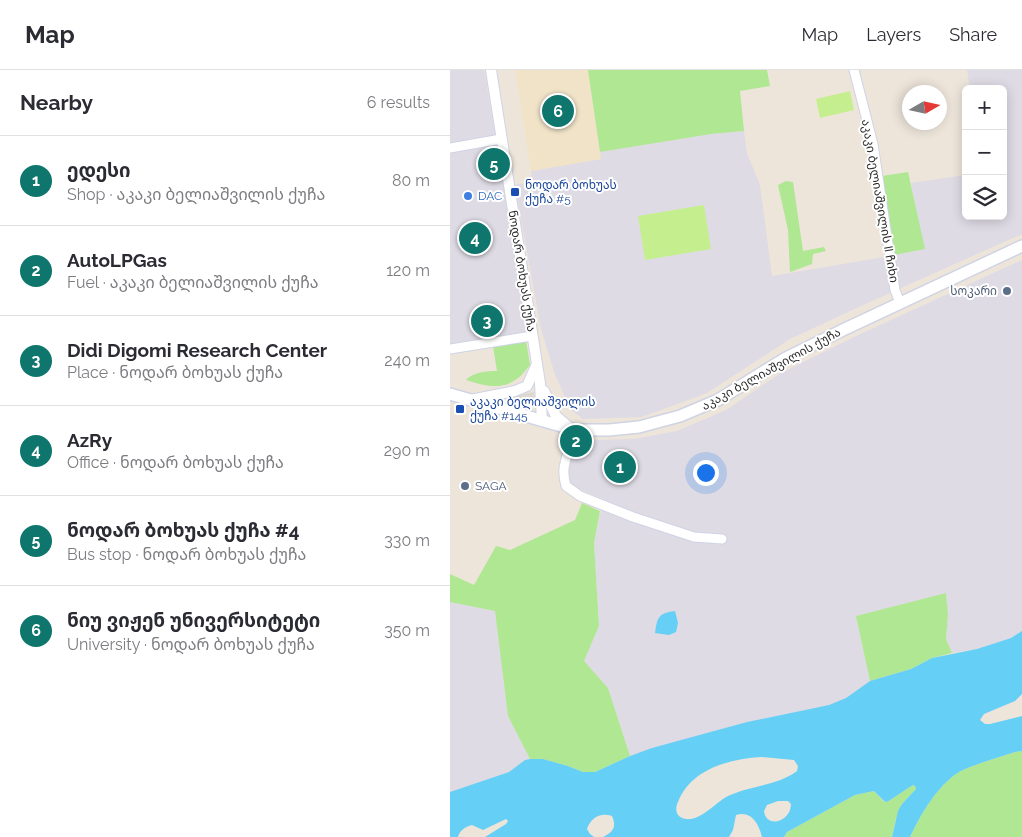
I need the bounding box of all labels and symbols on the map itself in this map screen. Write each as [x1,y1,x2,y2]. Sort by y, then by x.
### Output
north arrow [902,85,947,130]
pin: 6 [542,92,574,130]
street label: აკაკი ბელიაშვილის II ჩიხი [858,118,901,284]
pin: 5 [478,145,510,183]
place label: ნოდარ ბოხუას ქუჩა #5 [525,178,617,206]
marker: ნოდარ ბოხუას ქუჩა #5 [509,186,521,198]
place label: DAC [478,189,502,203]
marker: DAC [462,190,474,202]
street label: ნოდარ ბოხუას ქუჩა [504,209,539,333]
pin: 4 [459,219,491,257]
place label: სოკარი [950,284,997,298]
marker: სოკარი [1001,285,1013,297]
pin: 3 [471,302,503,340]
street label: აკაკი ბელიაშვილის ქუჩა [699,325,843,414]
place label: აკაკი ბელიაშვილის ქუჩა #145 [470,395,595,423]
marker: აკაკი ბელიაშვილის ქუჩა #145 [454,403,466,415]
pin: 2 [560,422,592,460]
pin: 1 [604,448,636,486]
your location [693,460,719,486]
place label: SAGA [475,479,507,493]
marker: SAGA [459,480,471,492]

